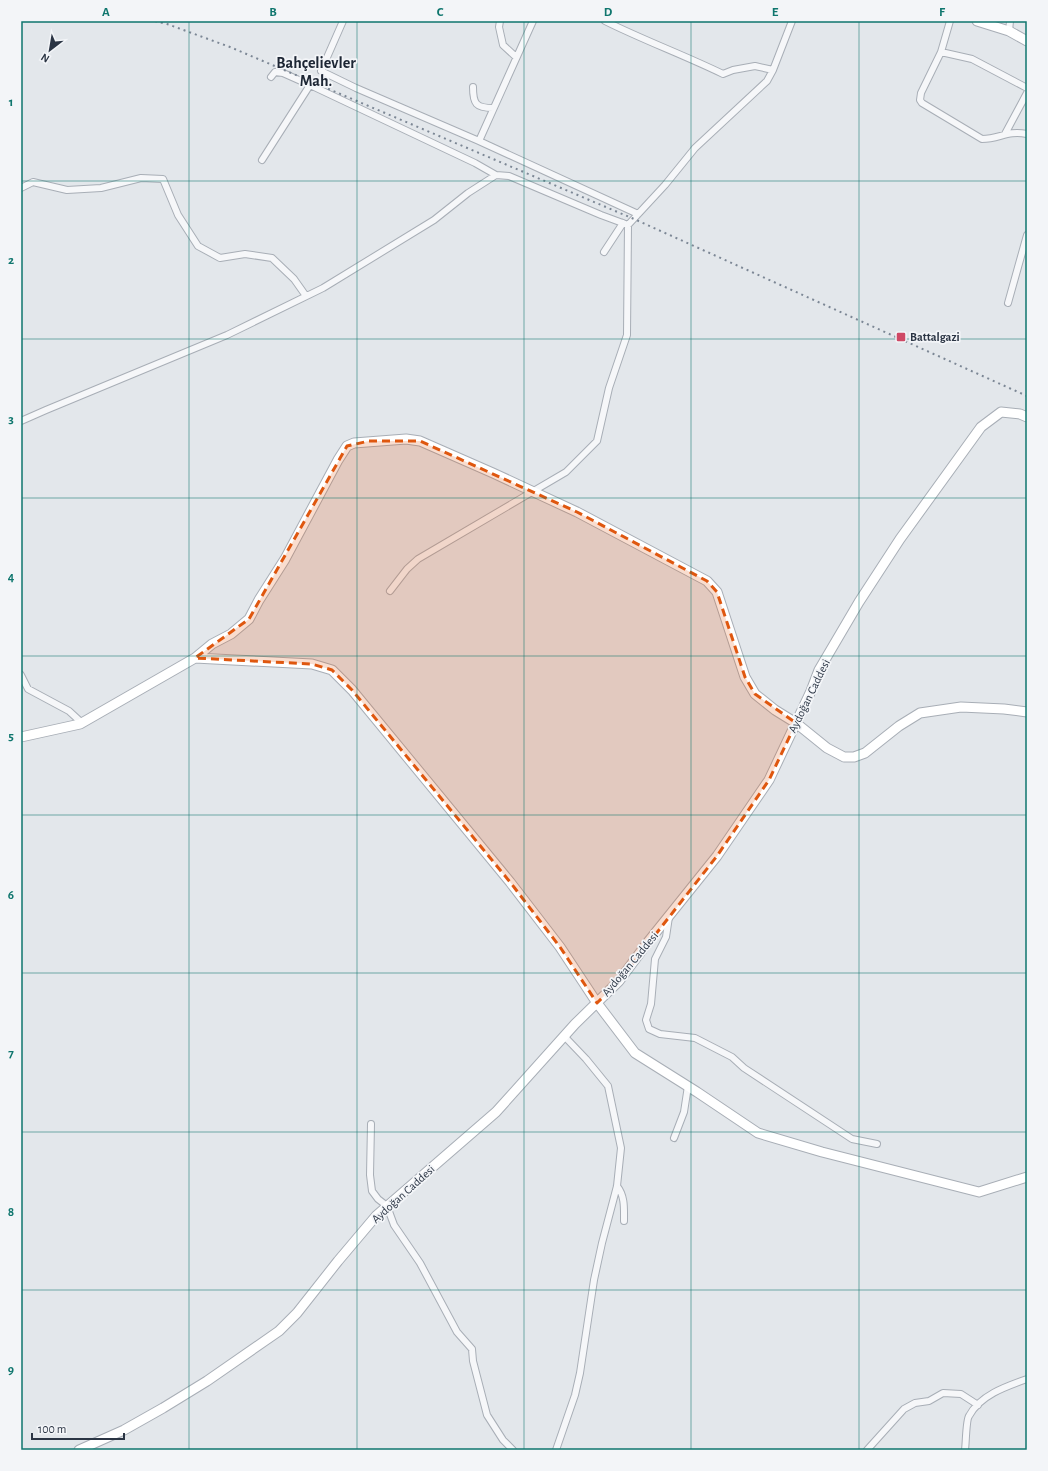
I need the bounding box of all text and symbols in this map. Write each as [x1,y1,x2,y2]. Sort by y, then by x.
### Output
text: A [102,6,110,19]
text: B [269,6,277,19]
text: C [437,6,444,19]
text: D [604,6,613,19]
text: E [772,6,779,19]
text: F [939,6,946,19]
north arrow [30,30,70,70]
text: N [39,51,51,65]
district label: Bahçelievler Mah. [276,55,356,89]
text: 1 [9,96,13,109]
text: 2 [8,254,14,267]
marker: Battalgazi [895,331,907,343]
place label: Battalgazi [910,331,960,343]
text: 3 [8,413,14,426]
text: 4 [8,571,15,584]
street label: Aydoğan Caddesi [786,657,833,735]
text: 5 [8,730,14,743]
text: 6 [8,889,14,902]
street label: Aydoğan Caddesi [600,929,661,999]
text: 7 [8,1047,14,1060]
street label: Aydoğan Caddesi [369,1163,437,1226]
text: 8 [8,1206,14,1219]
text: 9 [8,1364,14,1377]
scale bar [32,1415,124,1441]
text: 100 m [38,1423,66,1435]

